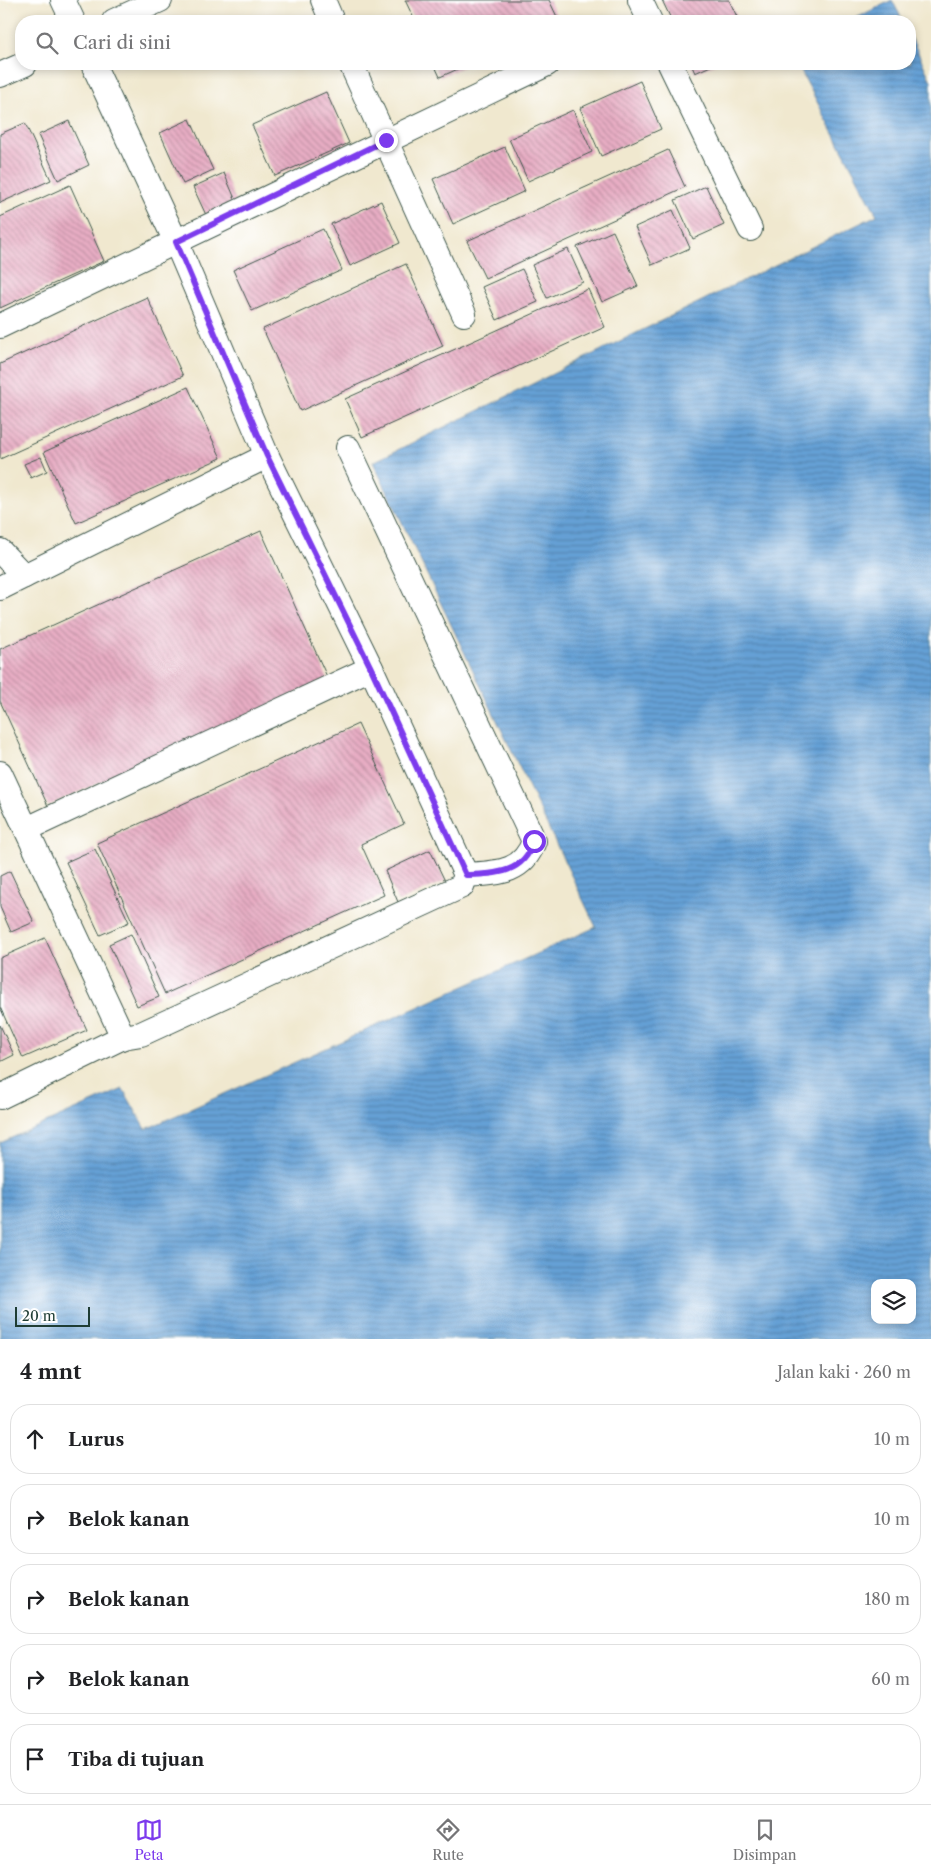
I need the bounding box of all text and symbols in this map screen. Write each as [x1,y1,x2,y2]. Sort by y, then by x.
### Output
search box [15,15,916,70]
icon: search [33,29,61,57]
text: Cari di sini [73,31,171,54]
route end [375,129,398,152]
route start [523,830,546,853]
map controls [871,1279,916,1324]
button: layers [871,1279,916,1324]
scale bar [15,1304,90,1327]
text: 20 m [22,1307,56,1325]
text: 4 mnt [20,1359,81,1384]
text: Jalan kaki · 260 m [777,1362,911,1382]
icon: ahead [21,1425,49,1453]
text: Lurus [68,1428,124,1451]
text: 10 m [874,1429,910,1449]
icon: right [21,1505,49,1533]
text: Belok kanan [68,1508,190,1531]
text: 10 m [874,1509,910,1529]
icon: right [21,1585,49,1613]
text: Belok kanan [68,1588,190,1611]
text: 180 m [864,1589,910,1609]
icon: right [21,1665,49,1693]
text: Belok kanan [68,1668,190,1691]
text: 60 m [871,1669,910,1689]
icon: arrive [21,1745,49,1773]
text: Tiba di tujuan [68,1748,204,1771]
tab: Peta [134,1816,163,1864]
tab: Rute [432,1816,464,1864]
tab: Disimpan [733,1816,797,1864]

